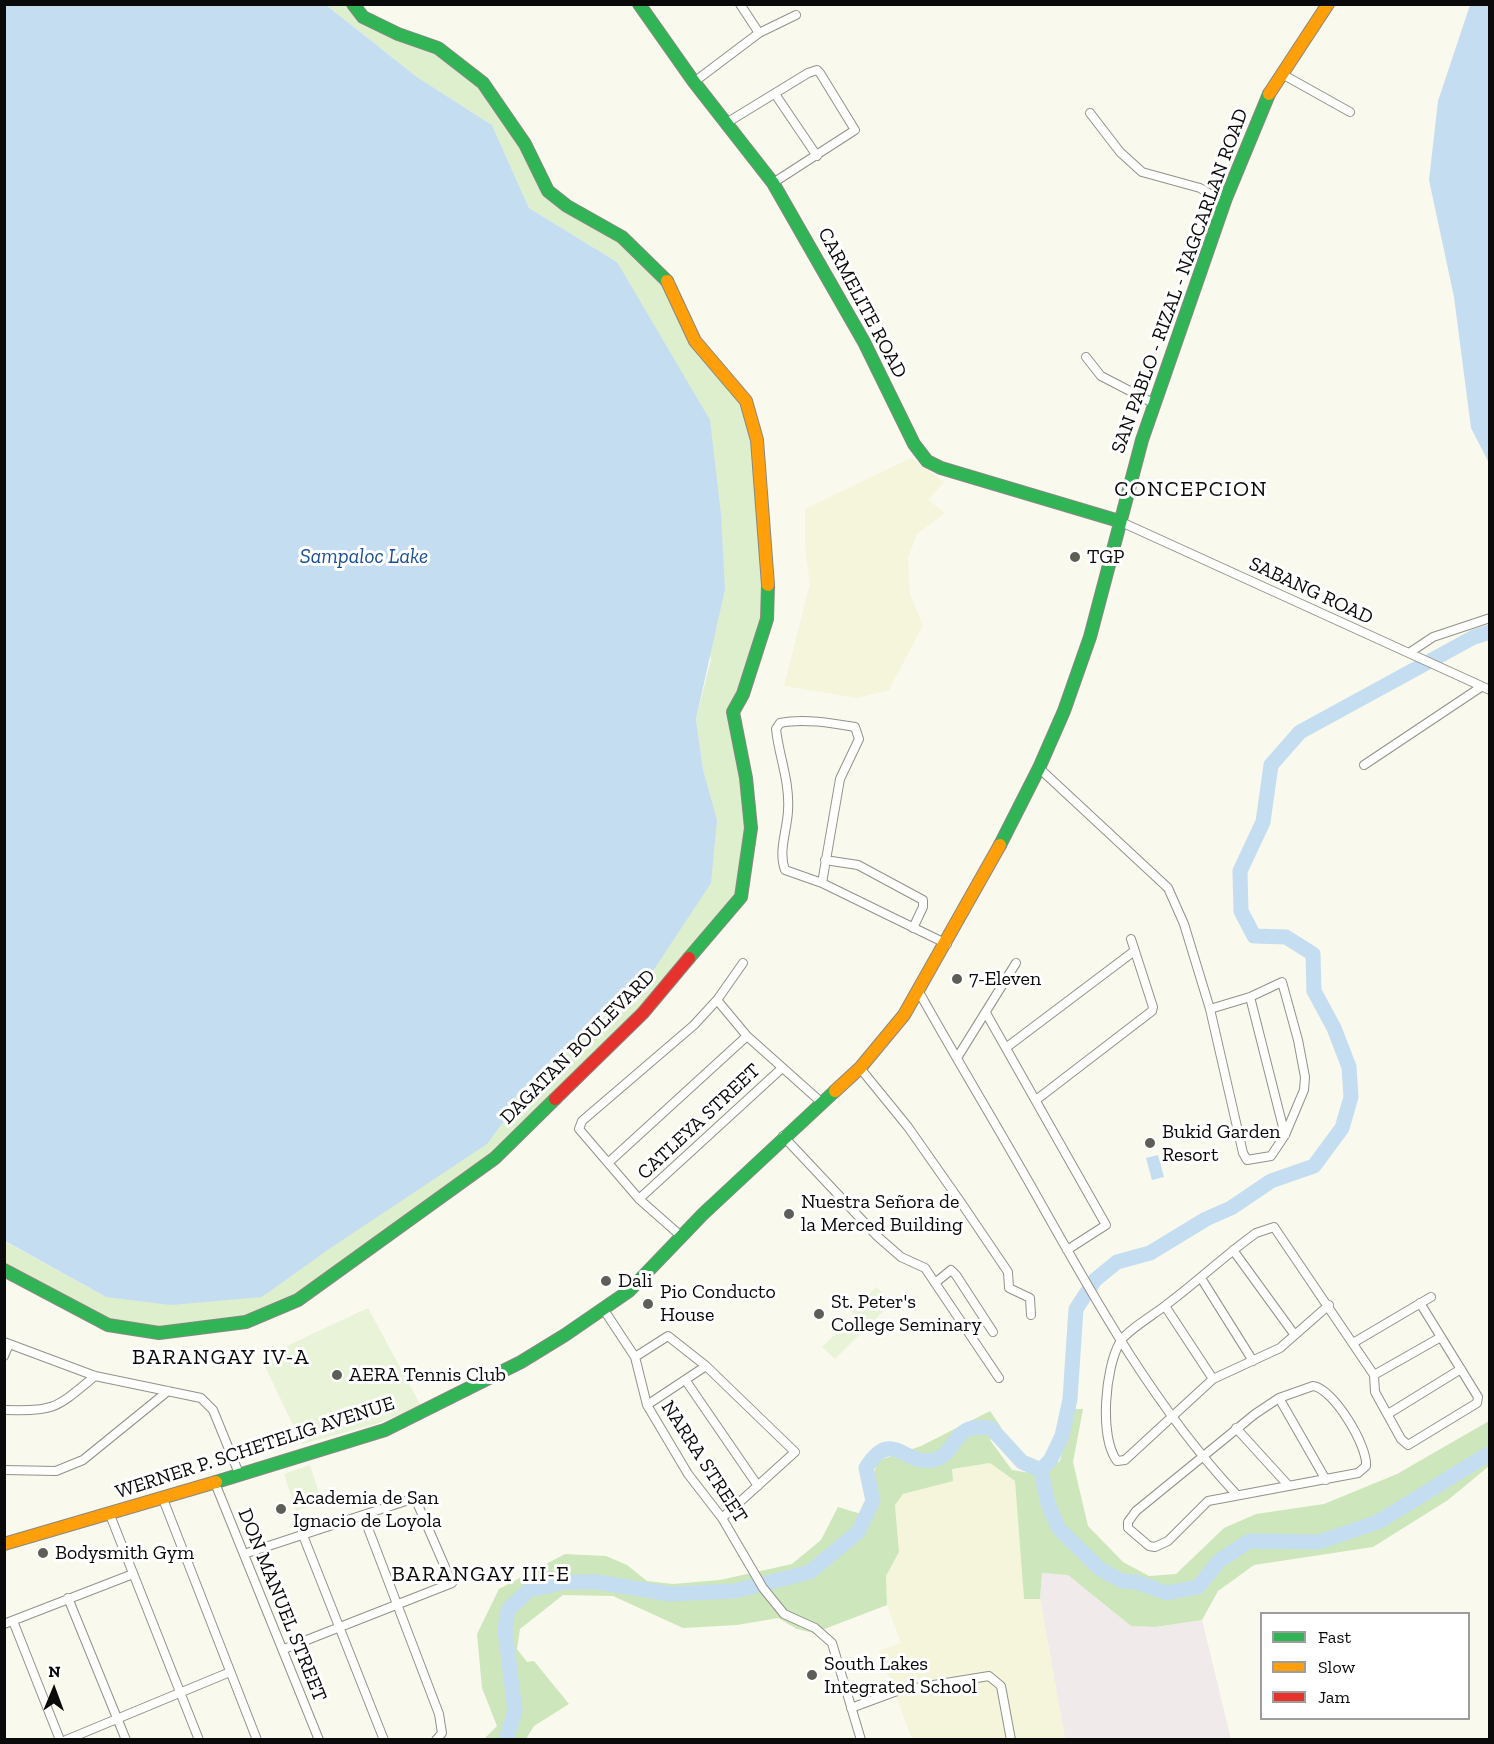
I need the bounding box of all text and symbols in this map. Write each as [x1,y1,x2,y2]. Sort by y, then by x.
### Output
street label: SAN PABLO - RIZAL - NAGCARLAN ROAD [1106,105,1254,457]
street label: CARMELITE ROAD [812,224,912,382]
district label: CONCEPCION [1114,477,1268,503]
water label: Sampaloc Lake [300,544,428,570]
place label: TGP [1087,545,1125,569]
marker: TGP [1068,550,1082,564]
street label: SABANG ROAD [1245,552,1377,630]
street label: DAGATAN BOULEVARD [495,964,661,1130]
place label: 7-Eleven [969,967,1041,991]
marker: 7-Eleven [950,972,964,986]
street label: CATLEYA STREET [633,1059,765,1185]
place label: Bukid Garden Resort [1162,1120,1281,1167]
marker: Bukid Garden Resort [1143,1136,1157,1150]
place label: Nuestra Señora de la Merced Building [801,1190,963,1237]
marker: Nuestra Señora de la Merced Building [782,1207,796,1221]
place label: Dali [618,1269,653,1293]
marker: Dali [599,1274,613,1288]
place label: Pio Conducto House [660,1280,776,1327]
place label: St. Peter's College Seminary [831,1290,982,1337]
marker: Pio Conducto House [641,1297,655,1311]
marker: St. Peter's College Seminary [812,1307,826,1321]
district label: BARANGAY IV-A [132,1345,310,1371]
place label: AERA Tennis Club [349,1363,506,1387]
marker: AERA Tennis Club [330,1368,344,1382]
street label: WERNER P. SCHETELIG AVENUE [112,1391,398,1505]
street label: NARRA STREET [656,1396,752,1528]
place label: Academia de San Ignacio de Loyola [293,1486,442,1533]
marker: Academia de San Ignacio de Loyola [274,1502,288,1516]
street label: DON MANUEL STREET [232,1505,332,1705]
place label: Bodysmith Gym [55,1541,194,1565]
marker: Bodysmith Gym [36,1546,50,1560]
district label: BARANGAY III-E [392,1562,570,1588]
legend [1260,1612,1470,1720]
text: Fast [1318,1626,1351,1648]
place label: South Lakes Integrated School [824,1652,977,1699]
text: Slow [1318,1656,1355,1678]
north arrow [24,1660,84,1720]
text: N [48,1662,61,1681]
marker: South Lakes Integrated School [805,1668,819,1682]
text: Jam [1318,1686,1350,1708]

